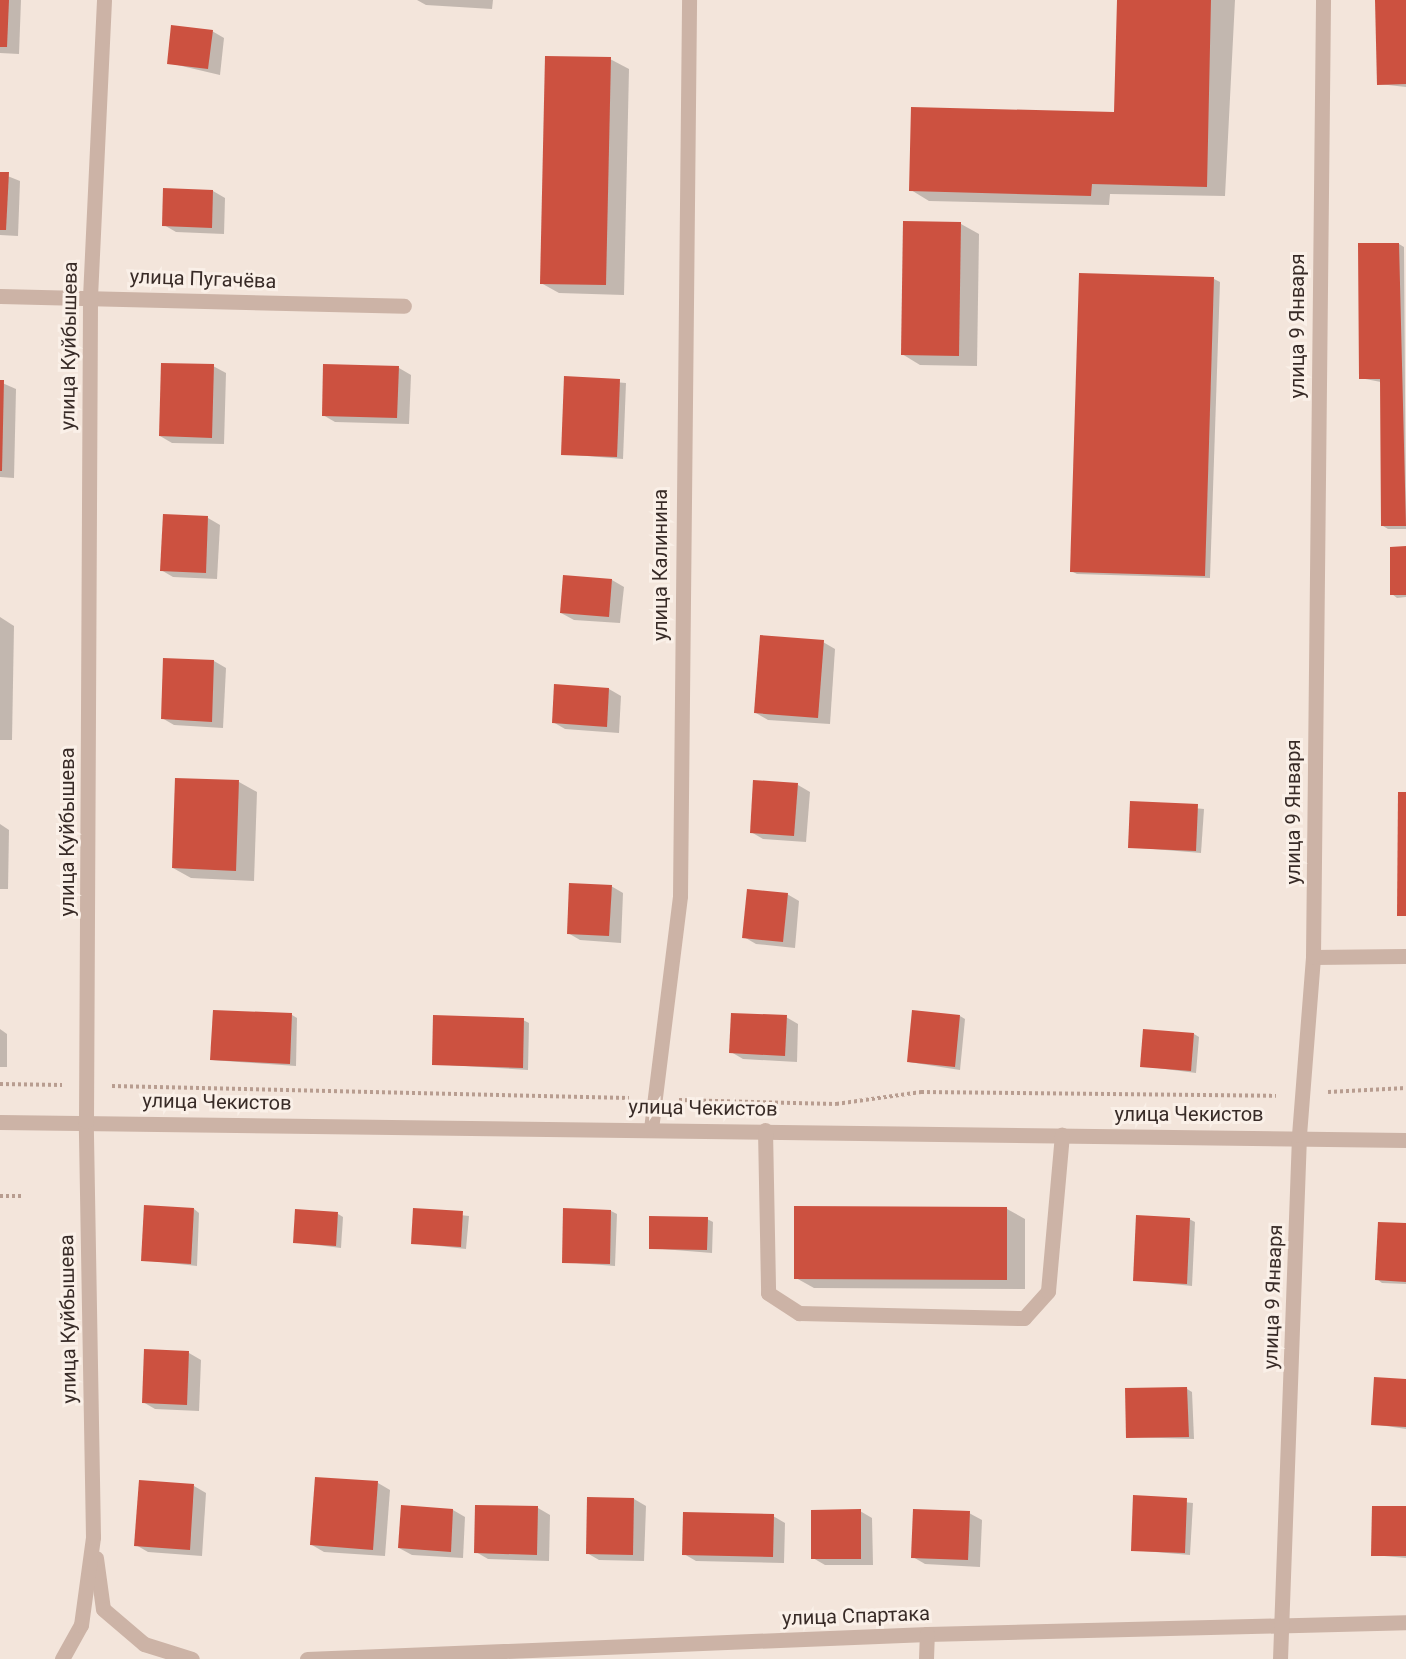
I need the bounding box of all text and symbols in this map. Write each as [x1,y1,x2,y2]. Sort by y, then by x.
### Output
street label: улица 9 Января [1285,254,1309,398]
street label: улица Куйбышева [56,261,82,431]
street label: улица Пугачёва [129,264,277,294]
street label: улица Калинина [648,489,672,641]
street label: улица 9 Января [1281,740,1305,884]
street label: улица Куйбышева [55,747,79,917]
street label: улица Чекистов [142,1089,292,1115]
street label: улица Чекистов [628,1095,778,1121]
street label: улица Чекистов [1114,1102,1264,1126]
street label: улица 9 Января [1258,1224,1288,1370]
street label: улица Куйбышева [55,1234,81,1404]
street label: улица Спартака [782,1601,930,1631]

